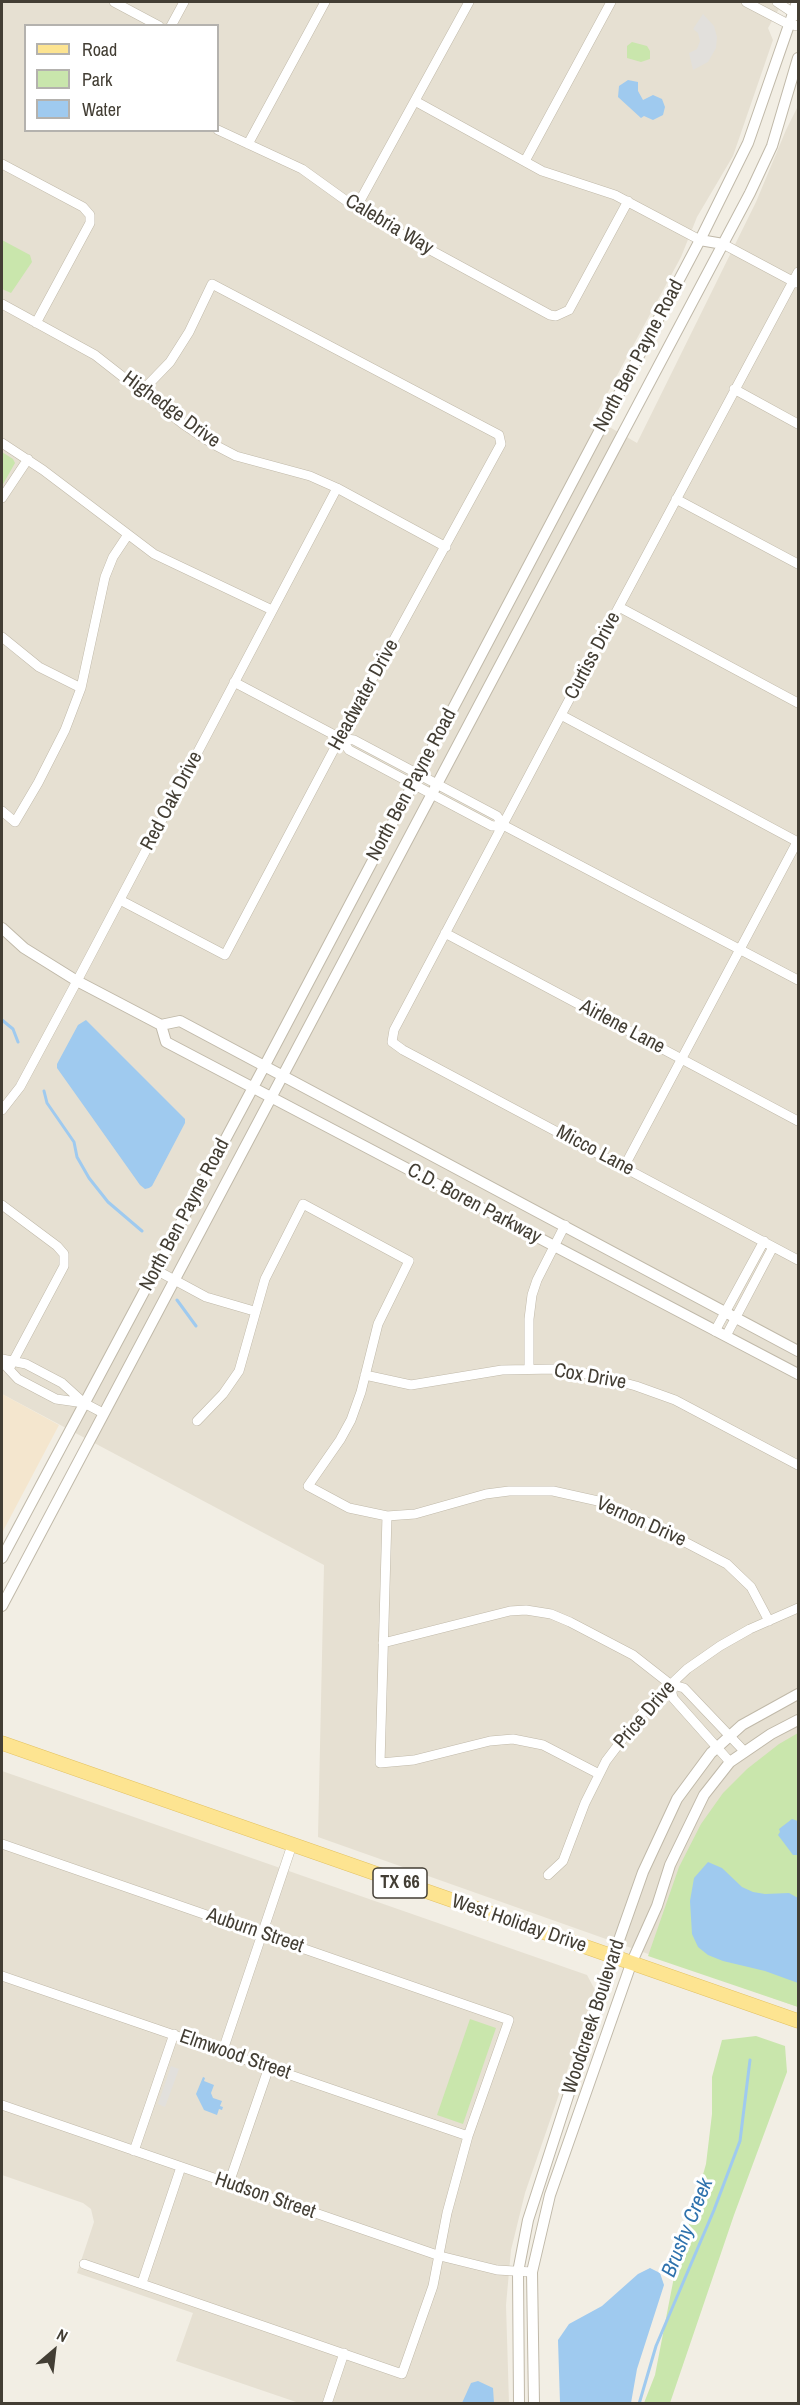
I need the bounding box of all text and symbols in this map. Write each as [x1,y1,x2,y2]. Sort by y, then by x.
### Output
legend [24,24,219,132]
text: Road [82,37,117,62]
text: Park [82,67,112,92]
text: Water [82,97,121,122]
street label: Calebria Way [341,189,437,261]
street label: North Ben Payne Road [589,276,689,436]
street label: Highedge Drive [117,367,225,453]
street label: Curtiss Drive [560,608,626,704]
street label: Headwater Drive [324,635,404,755]
street label: North Ben Payne Road [362,705,462,865]
street label: Red Oak Drive [136,747,208,855]
street label: Airlene Lane [575,995,669,1059]
street label: Micco Lane [552,1121,638,1181]
street label: North Ben Payne Road [135,1135,235,1295]
street label: C.D. Boren Parkway [403,1159,545,1249]
street label: Cox Drive [552,1359,628,1395]
street label: Vernon Drive [592,1492,690,1552]
street label: Price Drive [609,1676,681,1754]
road number: TX 66 [373,1868,427,1898]
street label: West Holiday Drive [448,1890,590,1958]
street label: Auburn Street [203,1903,307,1959]
street label: Woodcreek Boulevard [558,1937,630,2097]
street label: Elmwood Street [176,2025,294,2085]
street label: Hudson Street [212,2168,318,2224]
water label: Brushy Creek [657,2175,719,2281]
north arrow [24,2321,84,2381]
text: N [53,2323,72,2347]

